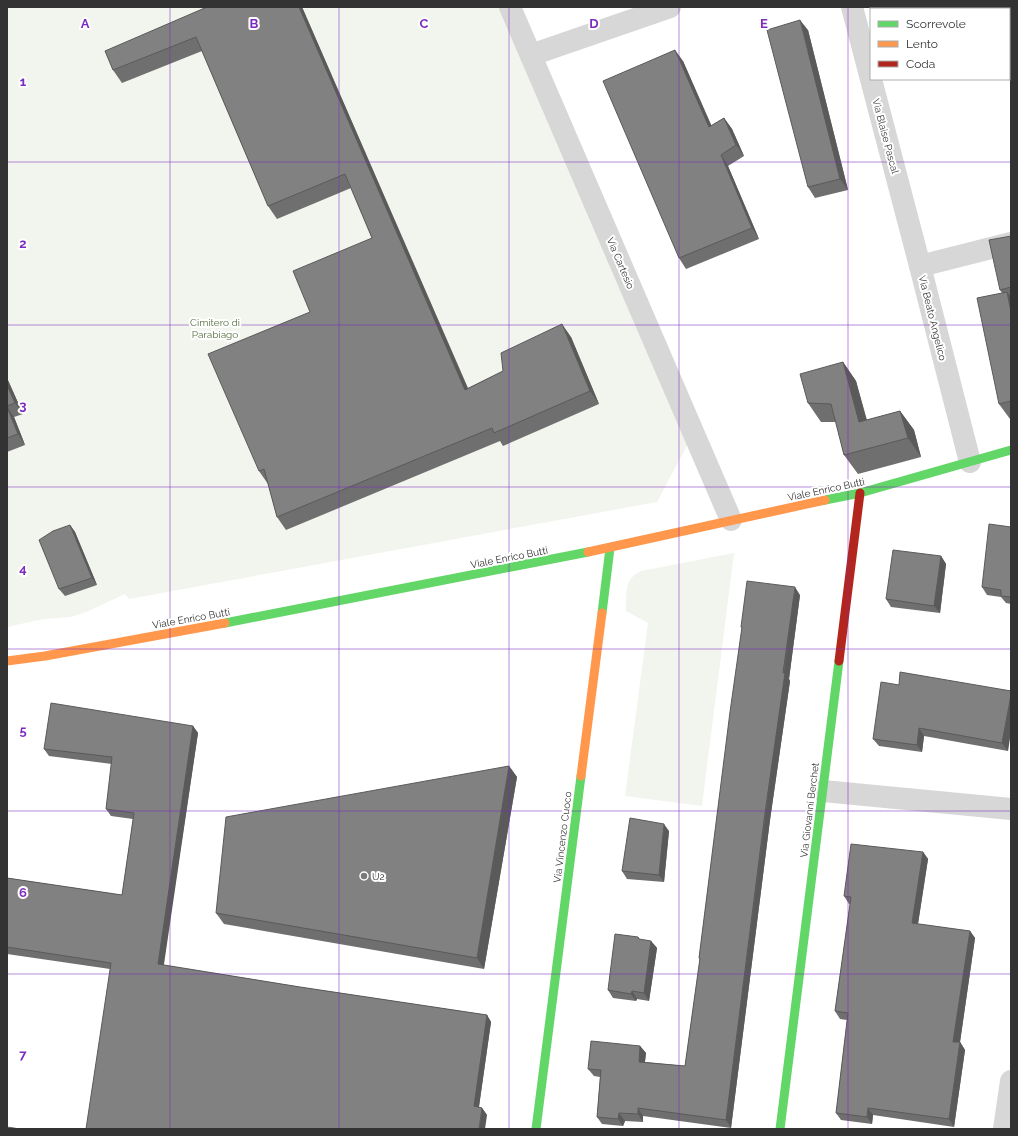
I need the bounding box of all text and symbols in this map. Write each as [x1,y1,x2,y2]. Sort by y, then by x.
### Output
legend [870,8,1010,80]
text: A [81,16,90,31]
text: B [250,16,259,31]
text: C [420,16,429,31]
text: D [589,16,599,31]
text: E [760,16,768,31]
text: Scorrevole [906,17,966,31]
text: Lento [906,37,938,51]
text: Coda [906,57,935,71]
text: 1 [20,74,27,89]
street label: Via Blaise Pascal [870,97,901,175]
text: 2 [19,236,27,251]
street label: Via Cartesio [605,236,636,291]
street label: Via Beato Angelico [917,274,948,362]
park label: Cimitero di Parabiago [190,317,240,340]
text: 3 [19,398,27,413]
street label: Viale Enrico Butti [787,476,866,503]
street label: Viale Enrico Butti [469,545,549,570]
text: 4 [19,561,27,576]
street label: Viale Enrico Butti [151,606,231,631]
text: 5 [19,723,27,738]
street label: Via Giovanni Berchet [798,761,821,858]
street label: Via Vincenzo Cuoco [551,791,574,883]
marker: U2 [359,871,369,881]
place label: U2 [372,871,385,882]
text: 6 [19,885,27,900]
text: 7 [19,1047,27,1062]

